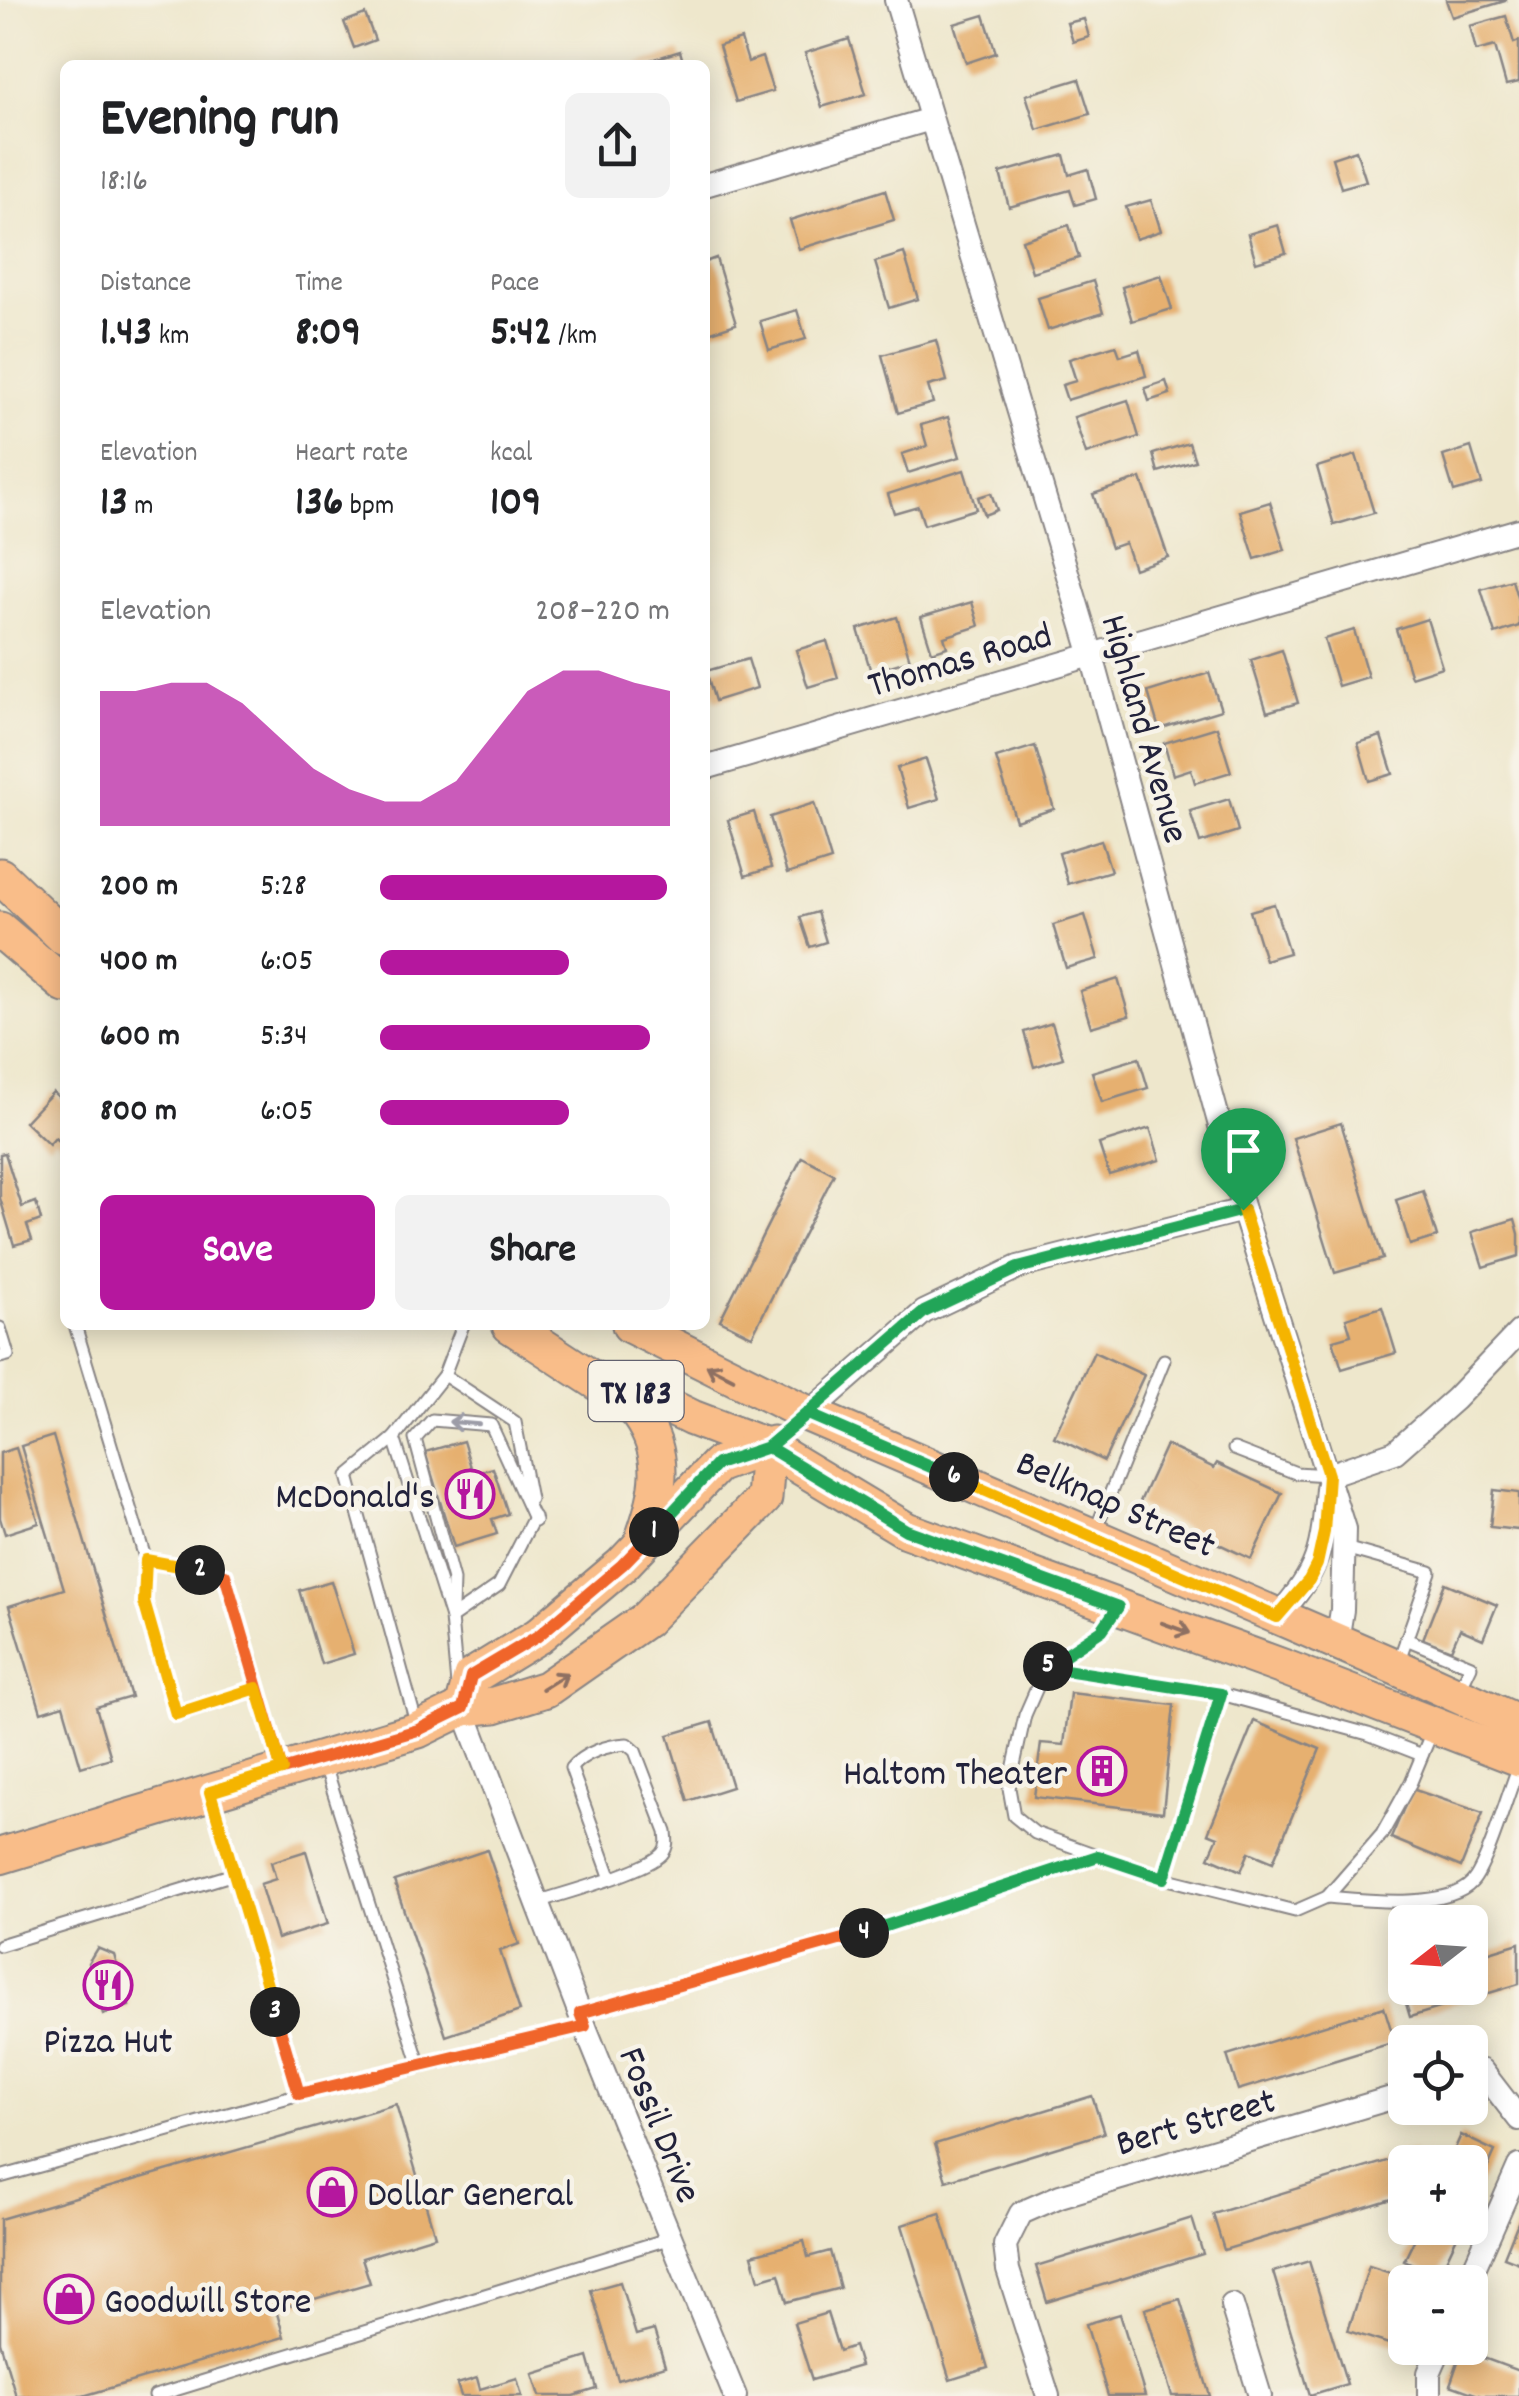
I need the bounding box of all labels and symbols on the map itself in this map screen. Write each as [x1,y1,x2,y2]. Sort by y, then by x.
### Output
street label: Highland Avenue [1083,609,1201,850]
street label: Thomas Road [862,611,1059,716]
pin [1201,1108,1286,1211]
road number: TX 183 [588,1361,684,1421]
one-way arrow [706,1362,736,1381]
one-way arrow [448,1413,480,1432]
street label: Belknap Street [1006,1439,1223,1576]
pin: 6 [929,1452,979,1502]
restaurant icon: McDonald's [444,1468,496,1520]
place label: McDonald's [275,1472,435,1527]
pin: 1 [629,1507,679,1557]
pin: 2 [175,1545,225,1595]
one-way arrow [1159,1620,1190,1638]
pin: 5 [1023,1641,1073,1691]
one-way arrow [540,1671,569,1691]
building icon: Haltom Theater [1076,1745,1128,1797]
place label: Haltom Theater [843,1749,1067,1804]
north arrow [1388,1905,1488,2005]
pin: 4 [839,1908,889,1958]
restaurant icon: Pizza Hut [82,1959,134,2011]
pin: 3 [250,1987,300,2037]
place label: Pizza Hut [43,2017,173,2072]
street label: Fossil Drive [601,2040,713,2212]
street label: Bert Street [1110,2076,1283,2174]
shop icon: Dollar General [306,2166,358,2218]
place label: Dollar General [367,2170,573,2225]
shop icon: Goodwill Store [43,2273,95,2325]
place label: Goodwill Store [104,2277,312,2332]

